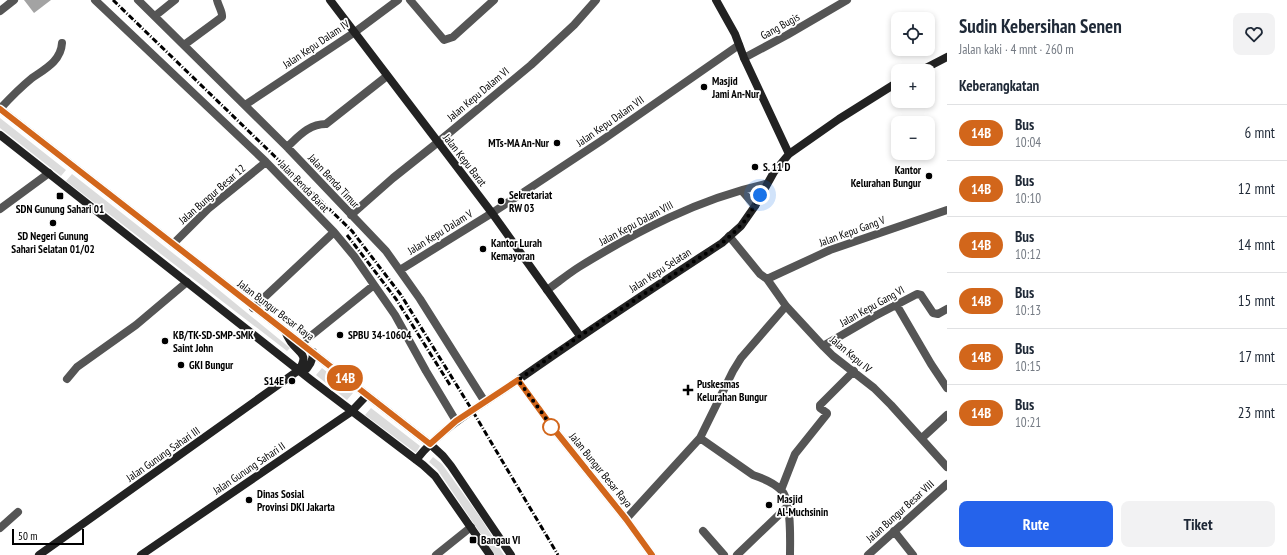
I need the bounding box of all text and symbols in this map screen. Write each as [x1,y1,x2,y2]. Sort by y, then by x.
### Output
street label: Gang Bugis [758,9,802,42]
map controls [891,12,935,160]
button: locate [891,12,935,56]
button: heart [1233,13,1275,55]
text: Sudin Kebersihan Senen [959,14,1122,38]
street label: Jalan Kepu Dalam IV [279,16,353,72]
text: Jalan kaki · 4 mnt · 260 m [959,41,1074,58]
street label: Jalan Kepu Dalam VI [443,64,512,125]
button: + [891,64,935,108]
place label: Masjid Jami An-Nur [711,74,760,101]
text: Keberangkatan [959,76,1039,95]
marker: Masjid Jami An-Nur [699,82,709,92]
street label: Jalan Kepu Dalam VII [573,93,646,150]
text: Bus [1015,115,1034,134]
button: − [891,116,935,160]
text: 6 mnt [1245,123,1275,142]
text: 14B [971,124,991,142]
street label: Jalan Kepu Barat [440,130,490,189]
text: 10:04 [1015,134,1041,151]
place label: MTs-MA An-Nur [488,136,550,150]
marker: MTs-MA An-Nur [552,138,562,148]
street label: Jalan Benda Timur [305,150,363,211]
street label: Jalan Benda Barat [275,156,332,215]
place label: S. 11 D [763,160,791,174]
street label: Jalan Bungur Besar 12 [175,161,248,227]
marker: S. 11 D [750,162,760,172]
place label: Kantor Kelurahan Bungur [851,163,922,190]
marker: Kantor Kelurahan Bungur [924,171,934,181]
text: Bus [1015,171,1034,190]
text: 12 mnt [1238,179,1275,198]
text: 14B [971,180,991,198]
your location [750,185,770,205]
place label: Sekretariat RW 03 [509,188,553,215]
text: 10:10 [1015,190,1041,207]
marker: SDN Gunung Sahari 01 [55,191,65,201]
marker: Sekretariat RW 03 [496,196,506,206]
street label: Jalan Kepu Dalam VIII [596,198,675,249]
place label: SDN Gunung Sahari 01 [16,202,104,216]
street label: Jalan Kepu Dalam V [404,206,476,258]
street label: Jalan Kepu Gang V [816,212,888,250]
marker: SD Negeri Gunung Sahari Selatan 01/02 [48,218,58,228]
text: Bus [1015,227,1034,246]
place label: SD Negeri Gunung Sahari Selatan 01/02 [11,229,95,256]
text: 14 mnt [1238,235,1275,254]
place label: Kantor Lurah Kemayoran [491,236,542,263]
text: 14B [971,236,991,254]
marker: Kantor Lurah Kemayoran [478,244,488,254]
street label: Jalan Kepu Selatan [626,245,694,296]
text: 10:12 [1015,246,1041,263]
street label: Jalan Bungur Besar Raya [234,276,317,343]
street label: Jalan Kepu Gang VI [836,282,907,330]
text: Bus [1015,283,1034,302]
text: 15 mnt [1238,291,1275,310]
text: 14B [971,292,991,310]
text: 10:13 [1015,302,1041,319]
place label: KB/TK-SD-SMP-SMK Saint John [173,328,254,355]
place label: SPBU 34-10604 [348,328,412,342]
marker: SPBU 34-10604 [335,330,345,340]
street label: Jalan Kepu IV [826,332,875,376]
marker: KB/TK-SD-SMP-SMK Saint John [160,336,170,346]
text: Bus [1015,339,1034,358]
text: 17 mnt [1238,347,1275,366]
text: 14B [971,348,991,366]
place label: GKI Bungur [189,358,234,372]
text: 10:15 [1015,358,1041,375]
marker: GKI Bungur [176,360,186,370]
line badge: 14B [322,365,368,391]
text: 14B [335,369,355,387]
place label: S14E [264,374,284,388]
marker: S14E [287,376,297,386]
place label: Puskesmas Kelurahan Bungur [697,377,768,404]
marker: Puskesmas Kelurahan Bungur [682,384,694,396]
text: Bus [1015,395,1034,414]
text: 23 mnt [1238,403,1275,422]
text: 14B [971,404,991,422]
text: 10:21 [1015,414,1041,431]
unlabelled marker [542,418,560,436]
street label: Jalan Gunung Sahari III [123,423,203,485]
street label: Jalan Bungur Besar Raya [566,429,635,510]
street label: Jalan Gunung Sahari II [209,439,288,498]
street label: Jalan Bungur Besar VIII [862,477,937,546]
place label: Dinas Sosial Provinsi DKI Jakarta [257,487,335,514]
place label: Masjid Al-Muchsinin [776,492,828,519]
marker: Dinas Sosial Provinsi DKI Jakarta [244,495,254,505]
marker: Masjid Al-Muchsinin [764,500,774,510]
button: Rute [959,501,1113,547]
button: Tiket [1121,501,1275,547]
scale bar [12,527,84,546]
text: 50 m [18,529,37,543]
place label: Bangau VI [481,533,520,547]
marker: Bangau VI [468,535,478,545]

